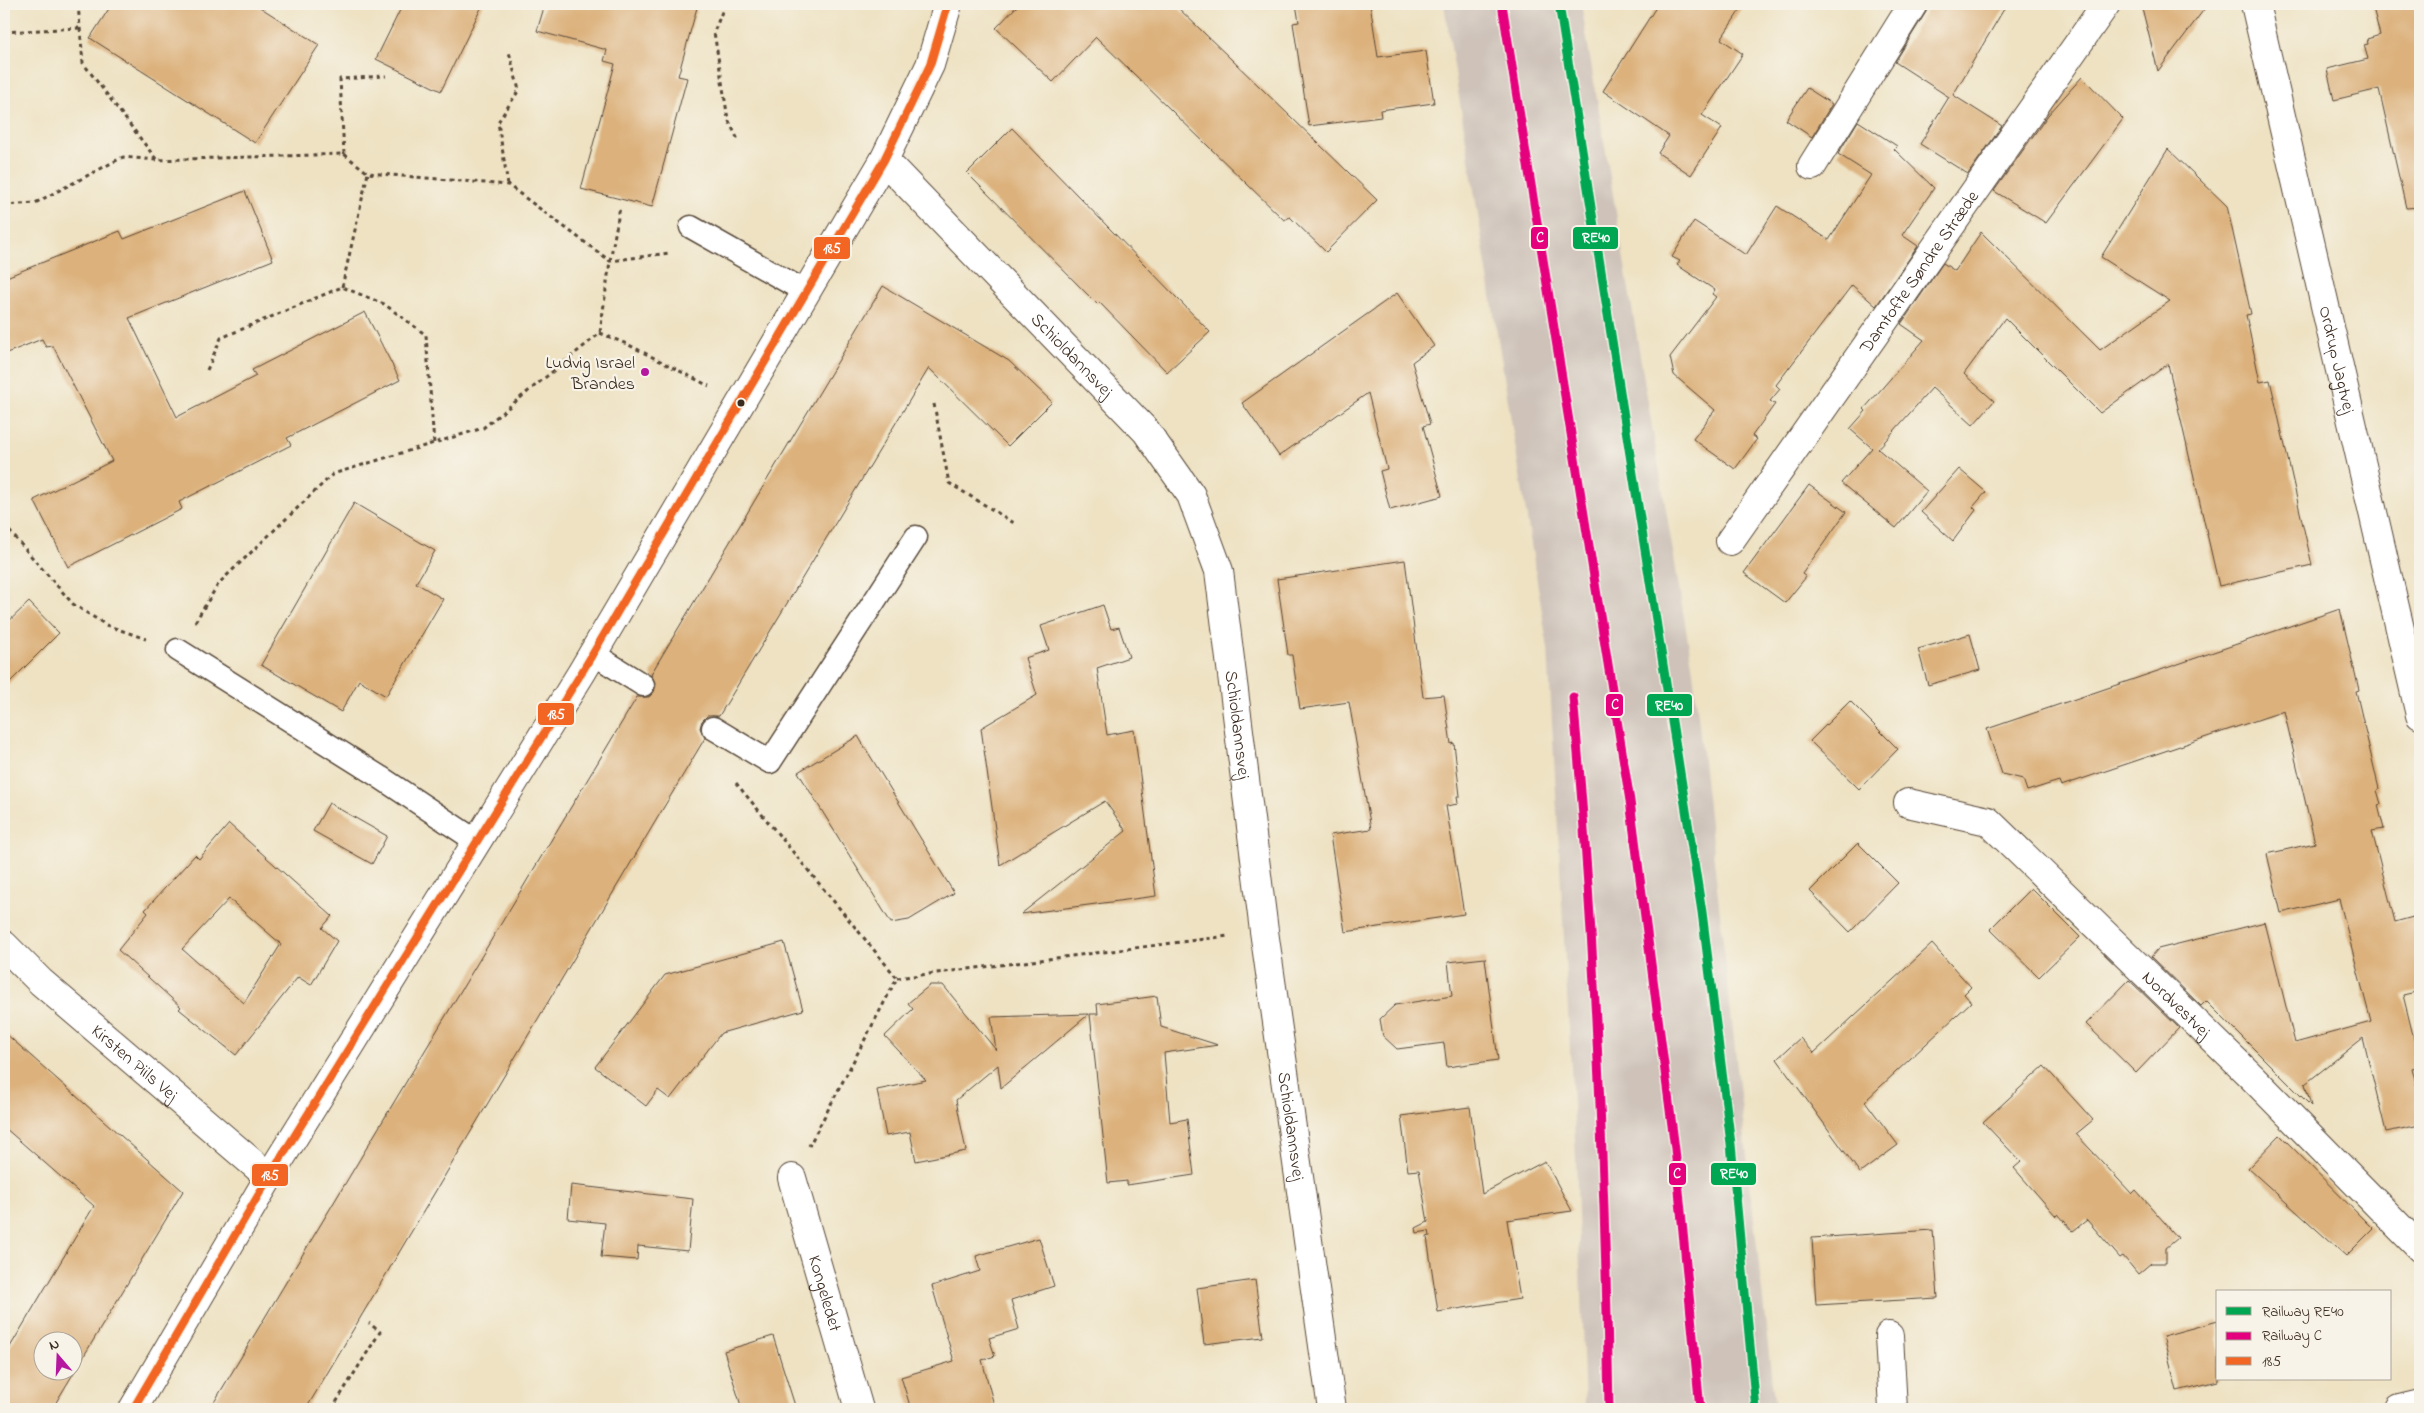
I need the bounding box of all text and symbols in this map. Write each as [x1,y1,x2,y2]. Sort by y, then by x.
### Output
street label: Damtofte Søndre Stræde [1854,185,1987,360]
line badge: C [1530,226,1549,250]
line badge: RE40 [1572,226,1619,250]
text: C [1536,228,1544,249]
text: RE40 [1581,228,1610,249]
line badge: 185 [813,236,851,260]
text: 185 [823,239,841,260]
street label: Ordrup Jagtvej [2311,304,2361,417]
street label: Schioldannsvej [1024,308,1118,405]
place label: Ludvig Israel Brandes [545,351,635,398]
marker: Ludvig Israel Brandes [639,366,651,378]
unlabelled marker [736,398,746,408]
street label: Schioldannsvej [1217,669,1256,781]
line badge: C [1605,693,1624,717]
line badge: RE40 [1646,693,1693,717]
text: C [1611,695,1619,716]
text: RE40 [1654,696,1683,717]
line badge: 185 [537,702,575,726]
text: 185 [547,705,565,726]
street label: Nordvestvej [2135,966,2216,1046]
street label: Kirsten Piils Vej [85,1019,183,1109]
street label: Schioldannsvej [1269,1070,1310,1183]
line badge: C [1668,1162,1687,1186]
line badge: RE40 [1710,1162,1757,1186]
line badge: 185 [251,1163,289,1187]
text: C [1673,1164,1681,1185]
text: RE40 [1719,1164,1748,1185]
text: 185 [261,1166,279,1187]
street label: Kongeledet [800,1252,847,1335]
legend [2216,1290,2392,1380]
text: Railway RE40 [2262,1301,2344,1324]
text: Railway C [2262,1325,2322,1348]
north arrow [32,1330,82,1380]
text: N [46,1334,62,1357]
text: 185 [2262,1351,2281,1373]

